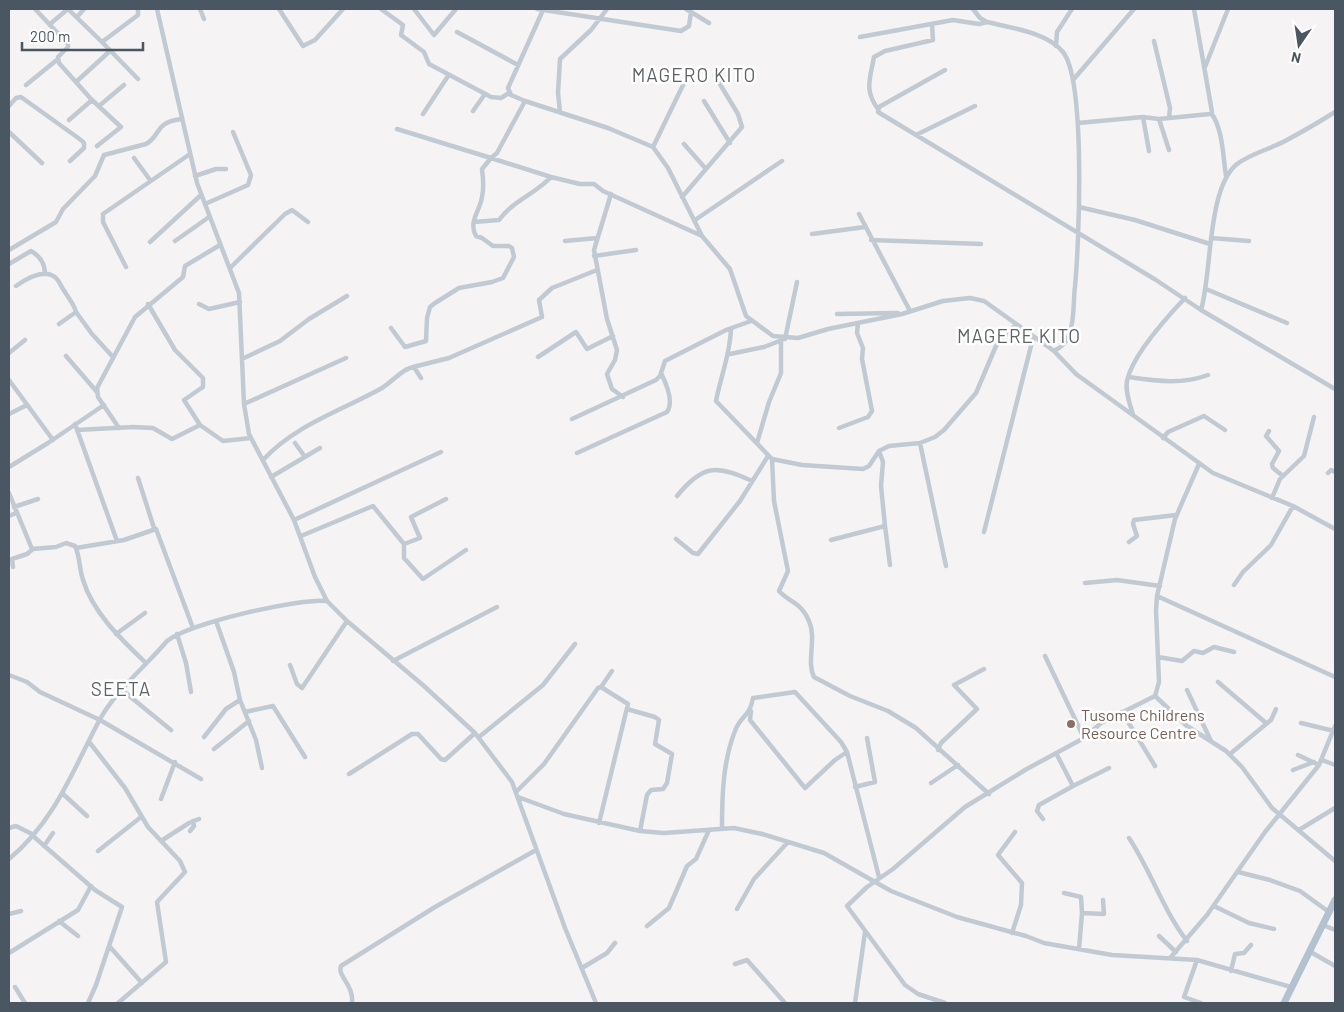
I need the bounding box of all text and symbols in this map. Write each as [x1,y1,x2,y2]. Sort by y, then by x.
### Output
scale bar [22,20,144,52]
north arrow [1274,20,1324,70]
text: 200 m [30,27,70,45]
text: N [1290,49,1302,67]
district label: MAGERO KITO [632,63,756,86]
district label: MAGERE KITO [957,324,1081,347]
district label: SEETA [91,677,151,700]
place label: Tusome Childrens Resource Centre [1081,705,1205,742]
marker: Tusome Childrens Resource Centre [1065,718,1077,730]

